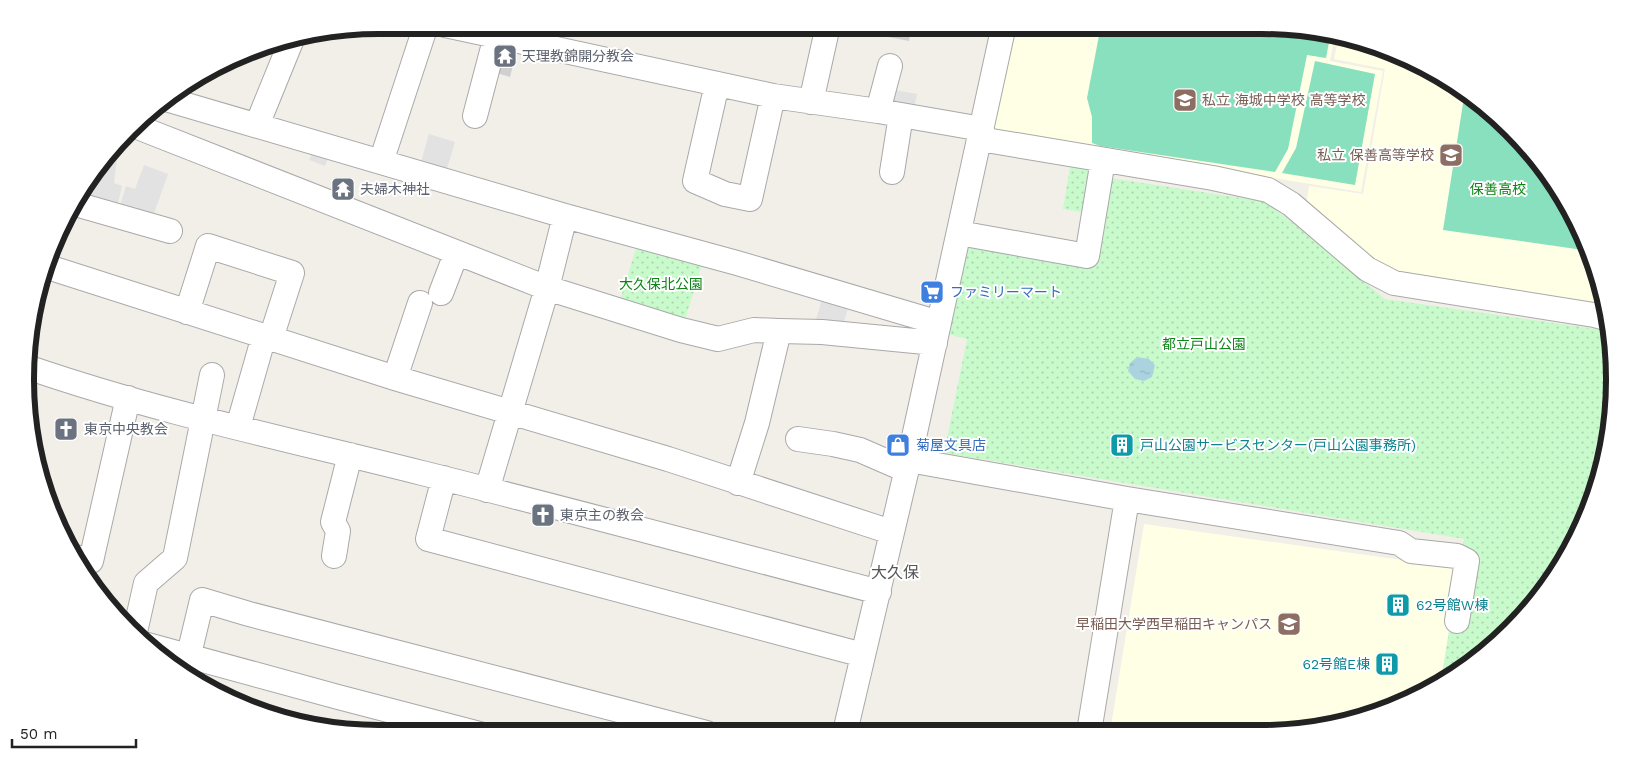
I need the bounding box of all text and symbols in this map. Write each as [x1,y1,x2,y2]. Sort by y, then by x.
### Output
temple icon: 天理教錦開分教会 [492,43,518,69]
place label: 天理教錦開分教会 [522,48,634,64]
school or university icon: 私立 海城中学校 高等学校 [1172,87,1198,113]
place label: 私立 海城中学校 高等学校 [1202,92,1366,108]
school or university icon: 私立 保善高等学校 [1438,142,1464,168]
place label: 私立 保善高等学校 [1317,147,1434,163]
temple icon: 夫婦木神社 [330,176,356,202]
place label: 夫婦木神社 [360,181,430,197]
park label: 保善高校 [1470,181,1526,197]
park label: 大久保北公園 [619,276,703,292]
supermarket icon: ファミリーマート [919,279,945,305]
place label: ファミリーマート [950,284,1062,300]
park label: 都立戸山公園 [1162,336,1246,352]
church icon: 東京中央教会 [53,416,79,442]
place label: 東京中央教会 [84,421,168,437]
shop icon: 菊屋文具店 [885,432,911,458]
building icon: 戸山公園サービスセンター(戸山公園事務所) [1109,432,1135,458]
place label: 菊屋文具店 [916,437,986,453]
place label: 戸山公園サービスセンター(戸山公園事務所) [1140,437,1416,453]
church icon: 東京主の教会 [530,502,556,528]
place label: 東京主の教会 [560,507,644,523]
district label: 大久保 [871,563,919,582]
building icon: 62号館W棟 [1385,592,1411,618]
place label: 62号館W棟 [1416,597,1488,613]
school or university icon: 早稲田大学西早稲田キャンパス [1276,611,1302,637]
place label: 早稲田大学西早稲田キャンパス [1076,616,1272,632]
building icon: 62号館E棟 [1374,651,1400,677]
place label: 62号館E棟 [1302,656,1370,672]
scale bar [12,716,136,748]
text: 50 m [20,725,57,743]

